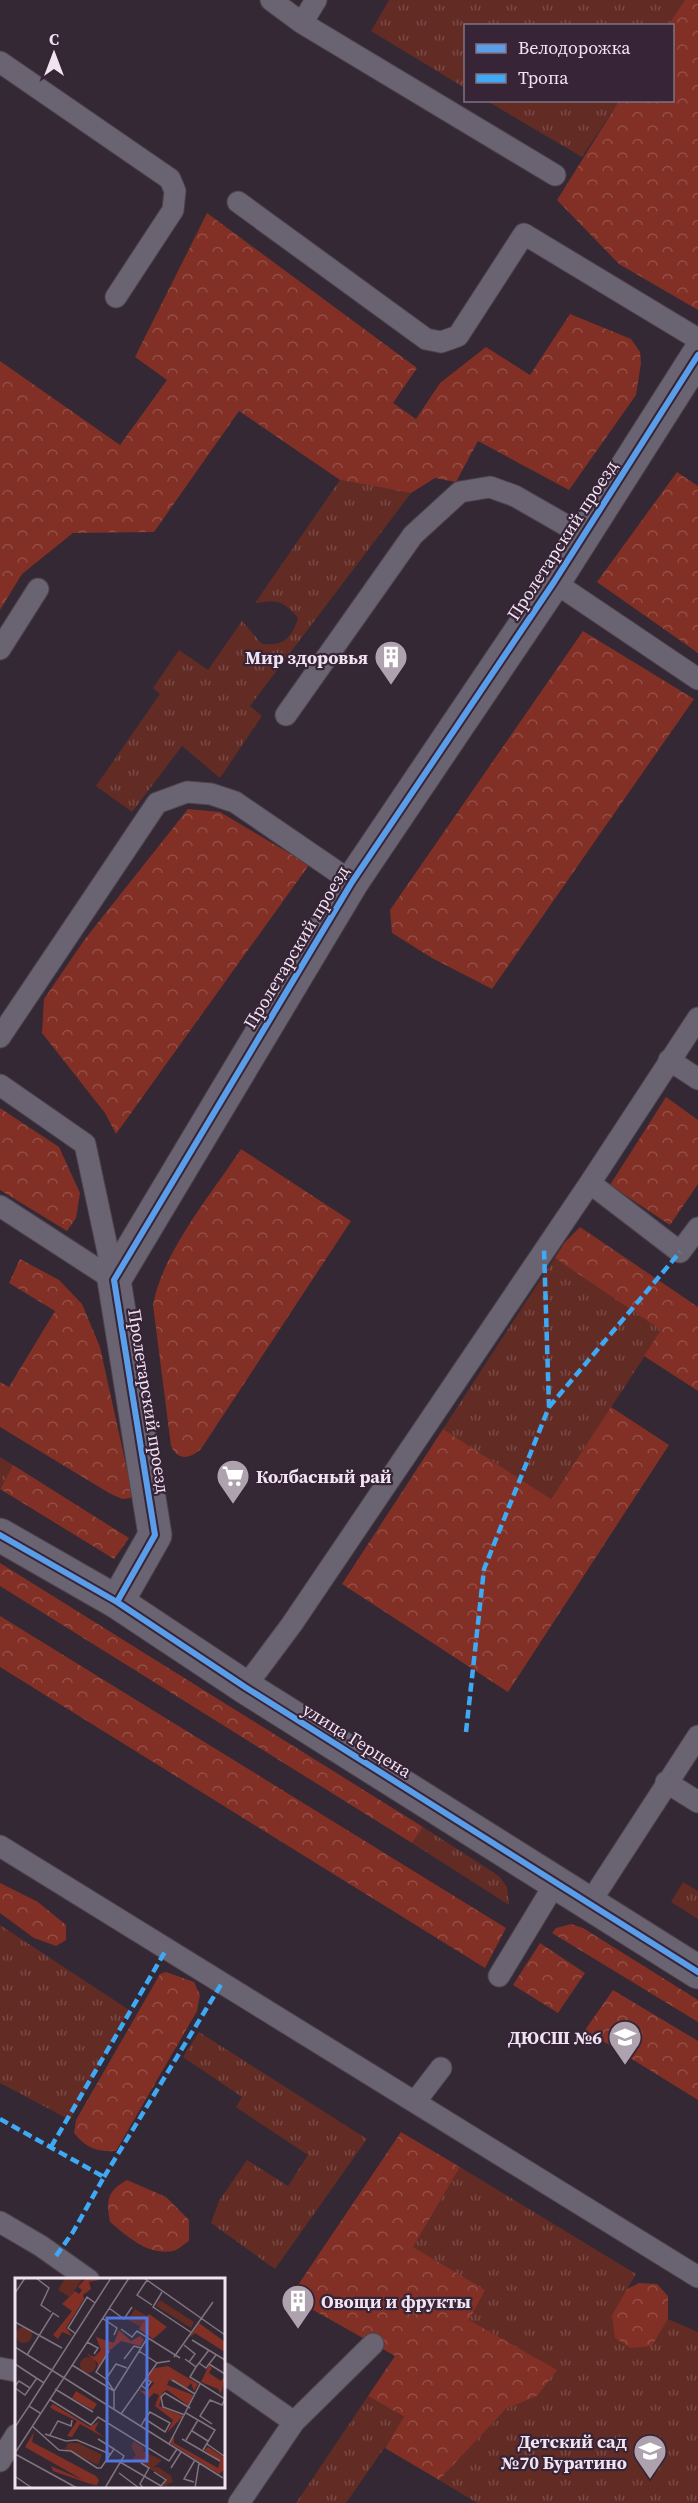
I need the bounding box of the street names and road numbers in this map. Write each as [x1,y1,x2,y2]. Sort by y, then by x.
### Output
street label: Пролетарский проезд [501,455,623,625]
street label: Пролетарский проезд [237,861,355,1033]
street label: Пролетарский проезд [122,1307,176,1495]
street label: улица Герцена [298,1697,417,1784]

